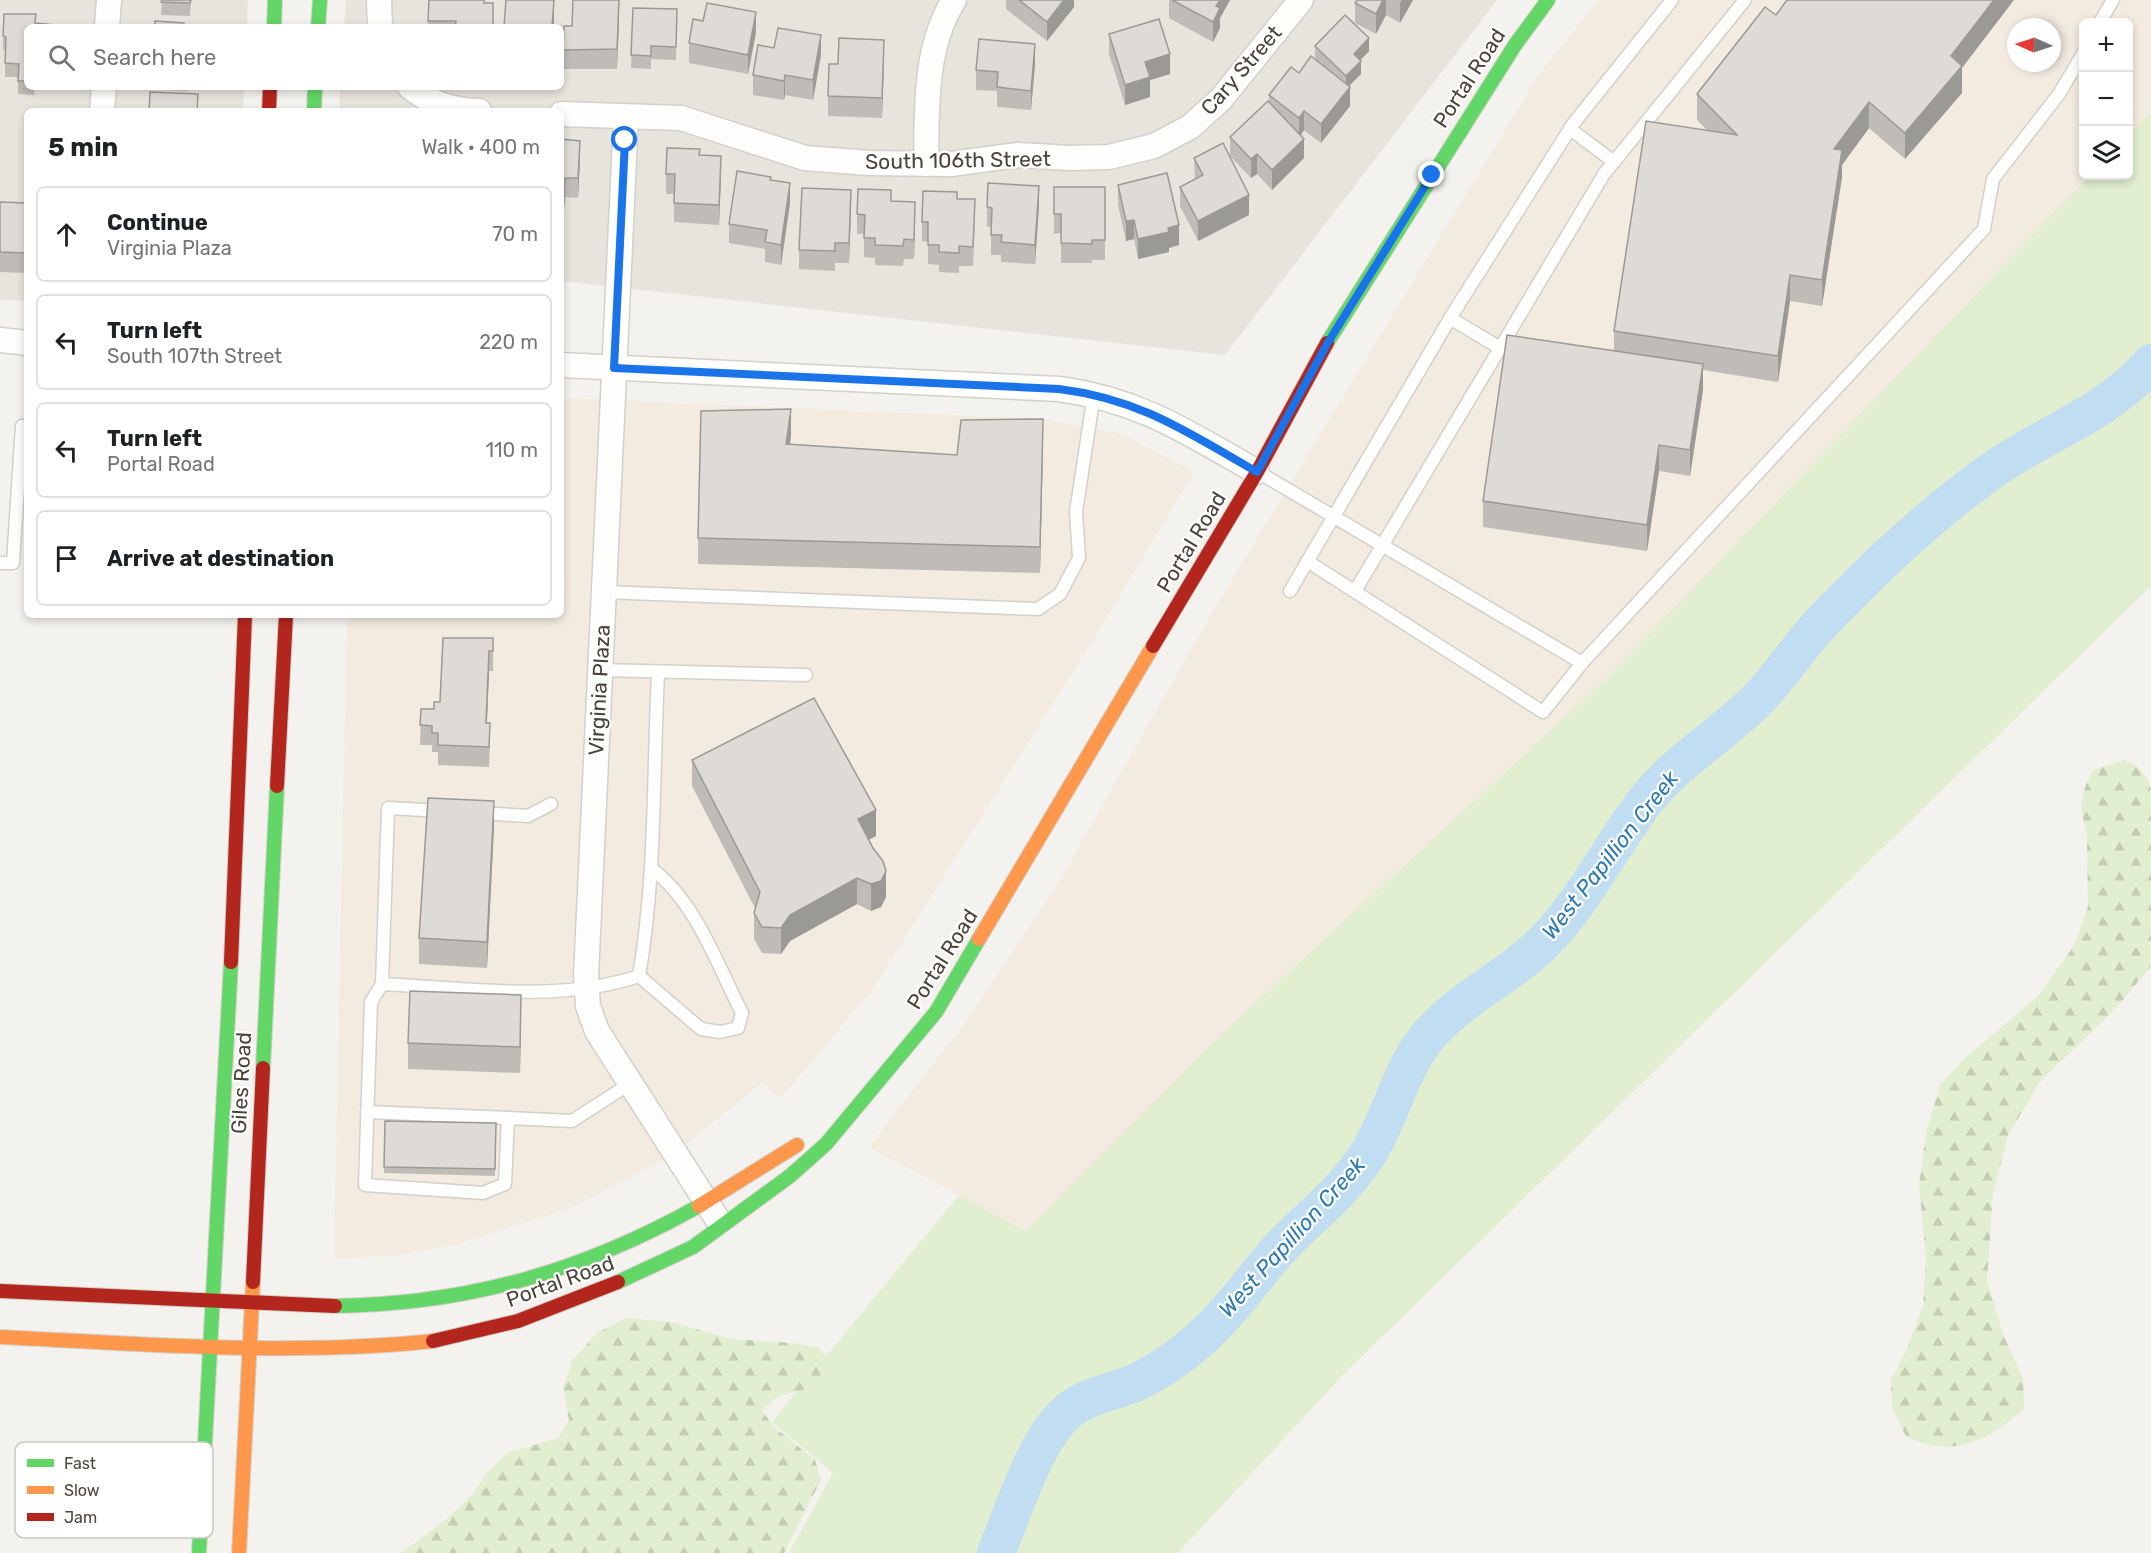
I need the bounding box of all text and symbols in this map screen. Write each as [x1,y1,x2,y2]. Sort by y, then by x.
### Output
north arrow [2007,18,2061,72]
map controls [2079,18,2133,180]
button: + [2079,18,2133,72]
street label: Cary Street [1195,20,1287,120]
search box [24,24,564,90]
street label: Portal Road [1428,24,1510,132]
icon: search [45,41,78,74]
text: Search here [93,44,216,71]
button: − [2079,72,2133,126]
route start [611,126,637,152]
button: layers [2079,126,2133,180]
text: 5 min [48,132,118,163]
text: Walk · 400 m [421,135,540,159]
street label: South 106th Street [865,146,1051,174]
route end [1418,161,1444,187]
text: Continue [107,209,208,236]
icon: ahead [50,218,83,251]
text: 70 m [492,222,538,246]
text: Virginia Plaza [107,236,232,260]
text: Turn left [107,317,202,344]
icon: left [50,326,83,359]
text: 220 m [479,330,538,354]
text: South 107th Street [107,344,282,368]
text: Turn left [107,425,202,452]
icon: left [50,434,83,467]
text: 110 m [486,438,538,462]
text: Portal Road [107,452,215,476]
street label: Portal Road [1151,487,1231,597]
icon: arrive [50,542,83,575]
text: Arrive at destination [107,545,334,572]
street label: Virginia Plaza [583,624,615,756]
water label: West Papillion Creek [1536,765,1685,945]
street label: Portal Road [901,904,983,1014]
street label: Giles Road [226,1031,256,1135]
water label: West Papillion Creek [1213,1151,1371,1323]
street label: Portal Road [503,1250,617,1312]
legend [15,1442,213,1538]
text: Fast [64,1454,96,1473]
text: Slow [64,1481,100,1500]
text: Jam [64,1508,97,1527]

